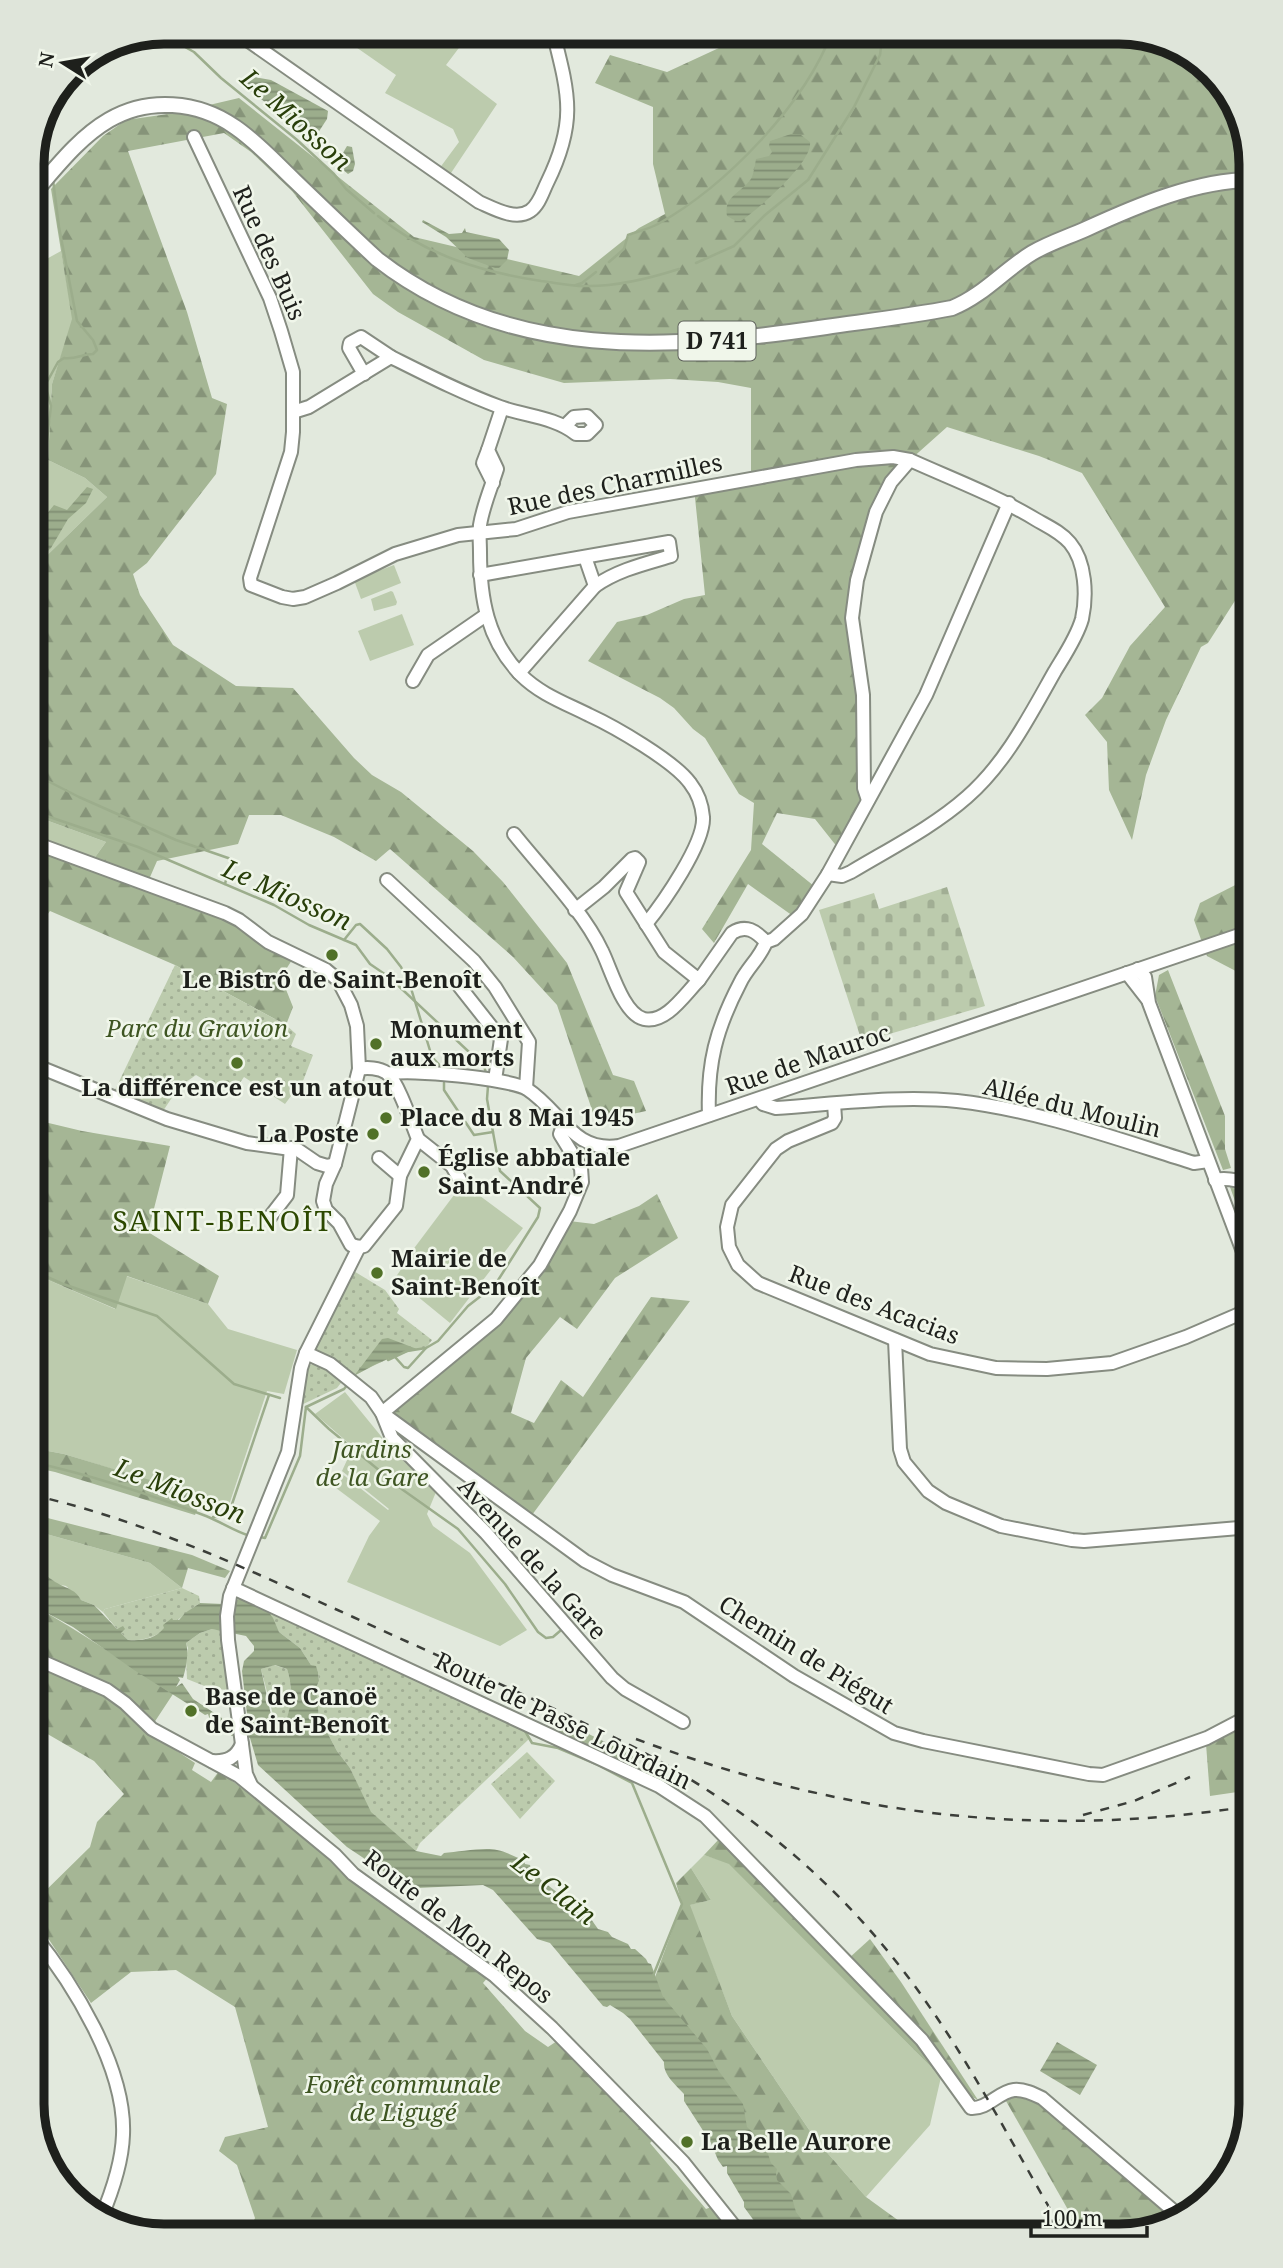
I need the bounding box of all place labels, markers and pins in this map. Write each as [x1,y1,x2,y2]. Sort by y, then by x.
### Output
marker: Le Bistrô de Saint-Benoît [324,947,340,963]
place label: Le Bistrô de Saint-Benoît [182,962,482,995]
place label: Monument aux morts [390,1012,523,1073]
marker: Monument aux morts [368,1036,384,1052]
marker: La différence est un atout [229,1055,245,1071]
place label: La différence est un atout [81,1070,393,1103]
place label: Place du 8 Mai 1945 [400,1100,635,1133]
marker: Place du 8 Mai 1945 [378,1110,394,1126]
place label: La Poste [258,1116,359,1149]
marker: La Poste [365,1126,381,1142]
place label: Église abbatiale Saint-André [438,1140,630,1201]
marker: Église abbatiale Saint-André [416,1164,432,1180]
place label: Mairie de Saint-Benoît [391,1241,540,1302]
marker: Mairie de Saint-Benoît [369,1265,385,1281]
place label: Base de Canoë de Saint-Benoît [205,1679,390,1740]
marker: Base de Canoë de Saint-Benoît [183,1703,199,1719]
place label: La Belle Aurore [701,2124,891,2157]
marker: La Belle Aurore [679,2134,695,2150]

